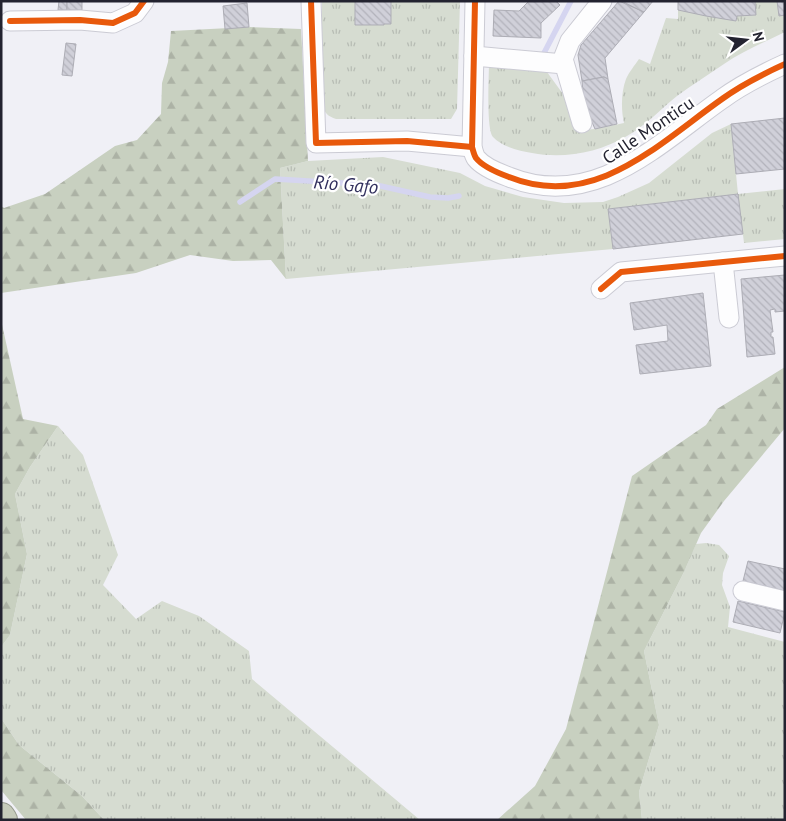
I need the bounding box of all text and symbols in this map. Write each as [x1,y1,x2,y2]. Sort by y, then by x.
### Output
north arrow [721,15,771,65]
text: N [749,30,768,43]
street label: Calle Monticu [598,91,698,169]
water label: Río Gafo [313,169,379,199]

